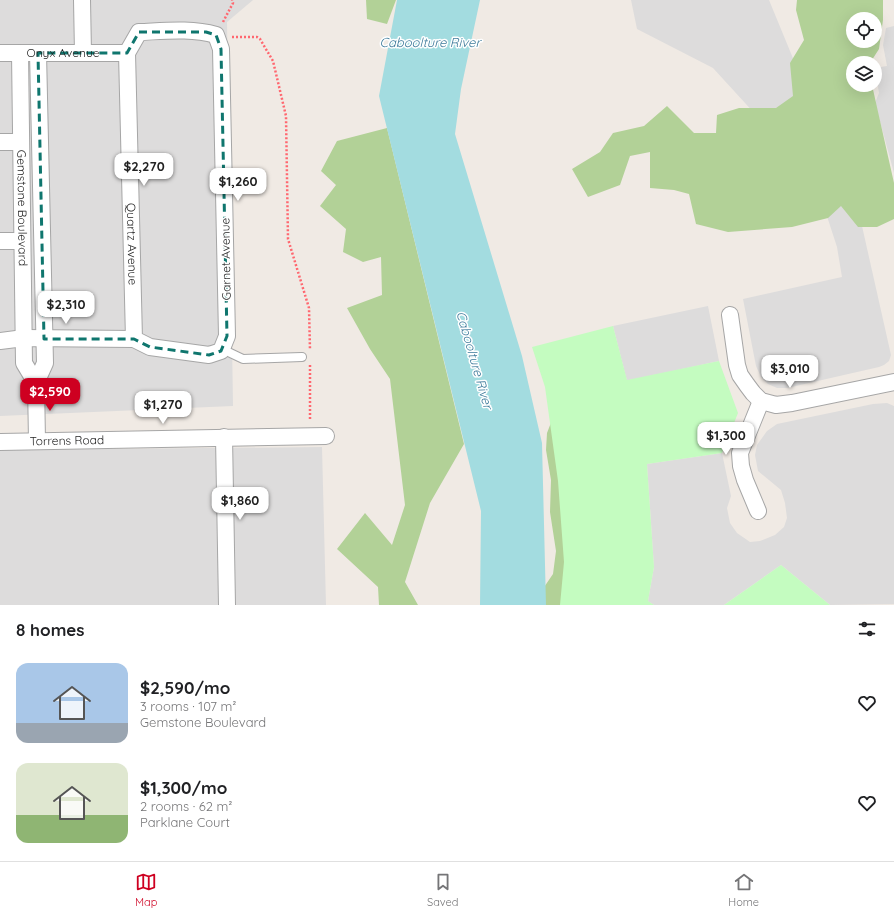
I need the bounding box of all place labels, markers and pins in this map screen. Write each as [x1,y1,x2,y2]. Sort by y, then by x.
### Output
pin: $2,270 [111,153,177,187]
pin: $1,260 [205,168,271,202]
pin: $2,310 [33,291,99,325]
pin: $3,010 [757,355,823,389]
pin: $2,590 [17,378,83,412]
pin: $1,270 [130,391,196,425]
pin: $1,300 [693,422,759,456]
pin: $1,860 [207,487,273,521]

